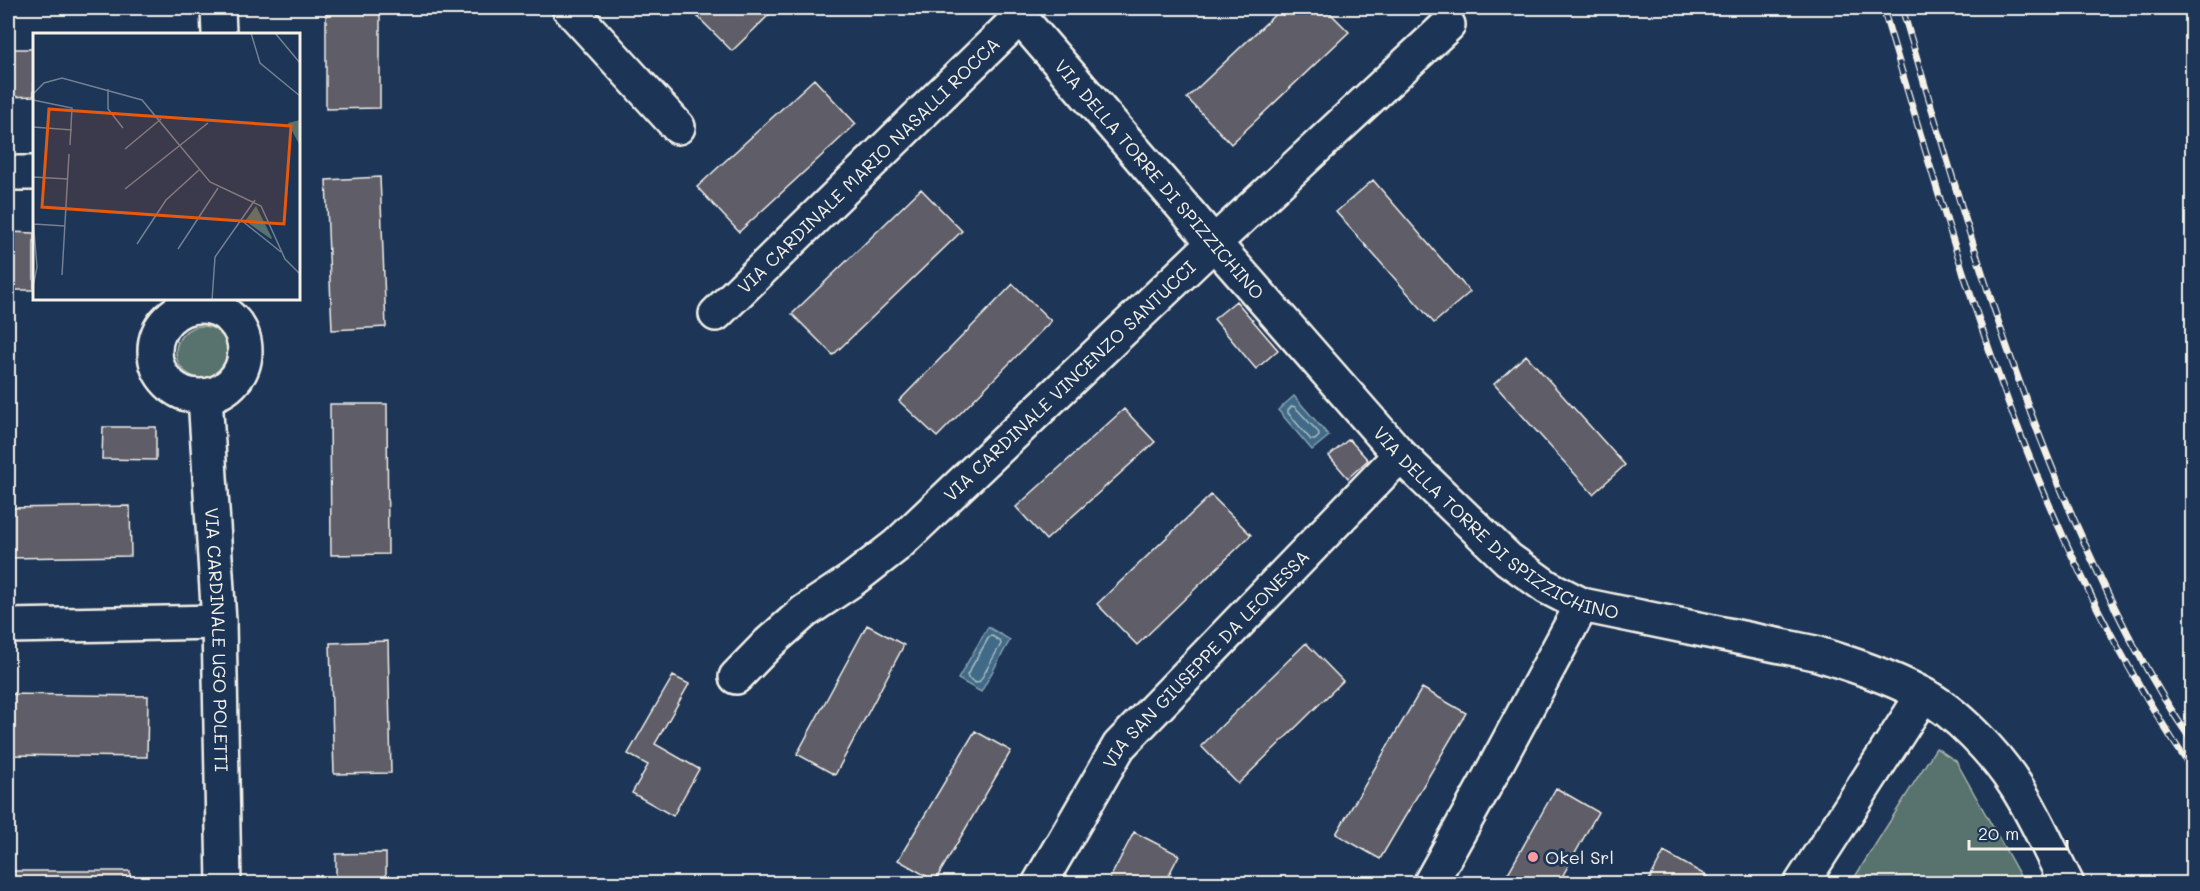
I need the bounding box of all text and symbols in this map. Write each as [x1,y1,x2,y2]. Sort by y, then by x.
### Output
street label: VIA CARDINALE MARIO NASALLI ROCCA [732,32,1005,299]
inset map [33,33,300,300]
street label: VIA DELLA TORRE DI SPIZZICHINO [1049,54,1270,304]
street label: VIA CARDINALE VINCENZO SANTUCCI [938,255,1201,506]
street label: VIA DELLA TORRE DI SPIZZICHINO [1368,421,1621,624]
street label: VIA CARDINALE UGO POLETTI [200,507,234,772]
street label: VIA SAN GIUSEPPE DA LEONESSA [1097,544,1314,772]
scale bar [1969,813,2066,851]
text: 20 m [1978,821,2019,845]
place label: Okel Srl [1545,845,1614,869]
marker: Okel Srl [1526,850,1540,864]

